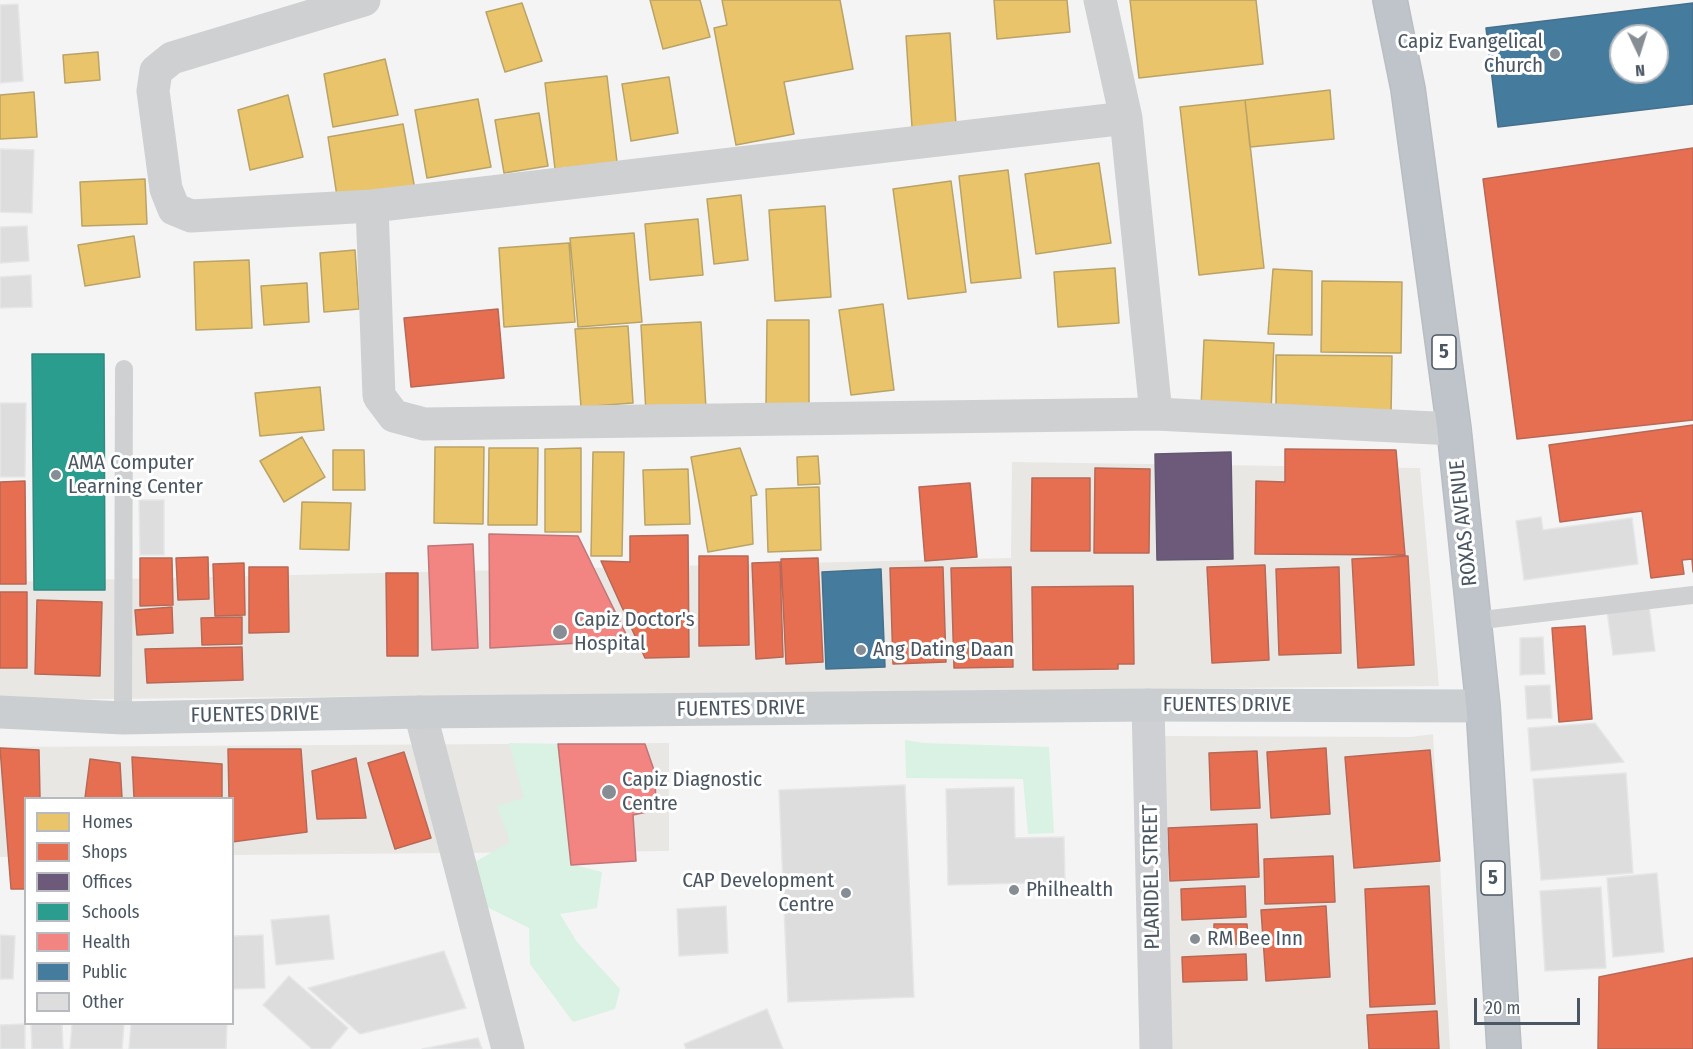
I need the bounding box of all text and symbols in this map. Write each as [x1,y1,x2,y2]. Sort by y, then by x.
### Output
north arrow [1609,24,1669,84]
place label: Capiz Evangelical Church [1398,29,1543,79]
marker: Capiz Evangelical Church [1548,47,1562,61]
text: N [1635,61,1646,80]
road number: 5 [1432,335,1456,369]
place label: AMA Computer Learning Center [68,450,203,500]
street label: ROXAS AVENUE [1445,459,1483,587]
marker: AMA Computer Learning Center [49,468,63,482]
place label: Capiz Doctor's Hospital [574,607,695,657]
marker: Capiz Doctor's Hospital [551,623,569,641]
place label: Ang Dating Daan [873,637,1014,663]
marker: Ang Dating Daan [854,643,868,657]
street label: FUENTES DRIVE [1163,692,1291,718]
street label: FUENTES DRIVE [677,695,805,723]
street label: FUENTES DRIVE [191,701,319,729]
place label: Capiz Diagnostic Centre [622,767,762,817]
marker: Capiz Diagnostic Centre [600,783,618,801]
legend [24,797,234,1025]
street label: PLARIDEL STREET [1138,804,1166,950]
text: Homes [82,811,133,833]
text: Shops [82,841,127,863]
road number: 5 [1481,861,1505,895]
place label: CAP Development Centre [682,868,834,918]
text: Offices [82,871,132,893]
place label: Philhealth [1026,877,1113,903]
marker: Philhealth [1007,883,1021,897]
marker: CAP Development Centre [839,886,853,900]
text: Schools [82,901,140,923]
place label: RM Bee Inn [1207,926,1303,952]
text: Health [82,931,130,953]
marker: RM Bee Inn [1188,932,1202,946]
text: Public [82,961,127,983]
scale bar [1477,986,1584,1024]
text: Other [82,991,124,1013]
text: 20 m [1485,997,1520,1019]

